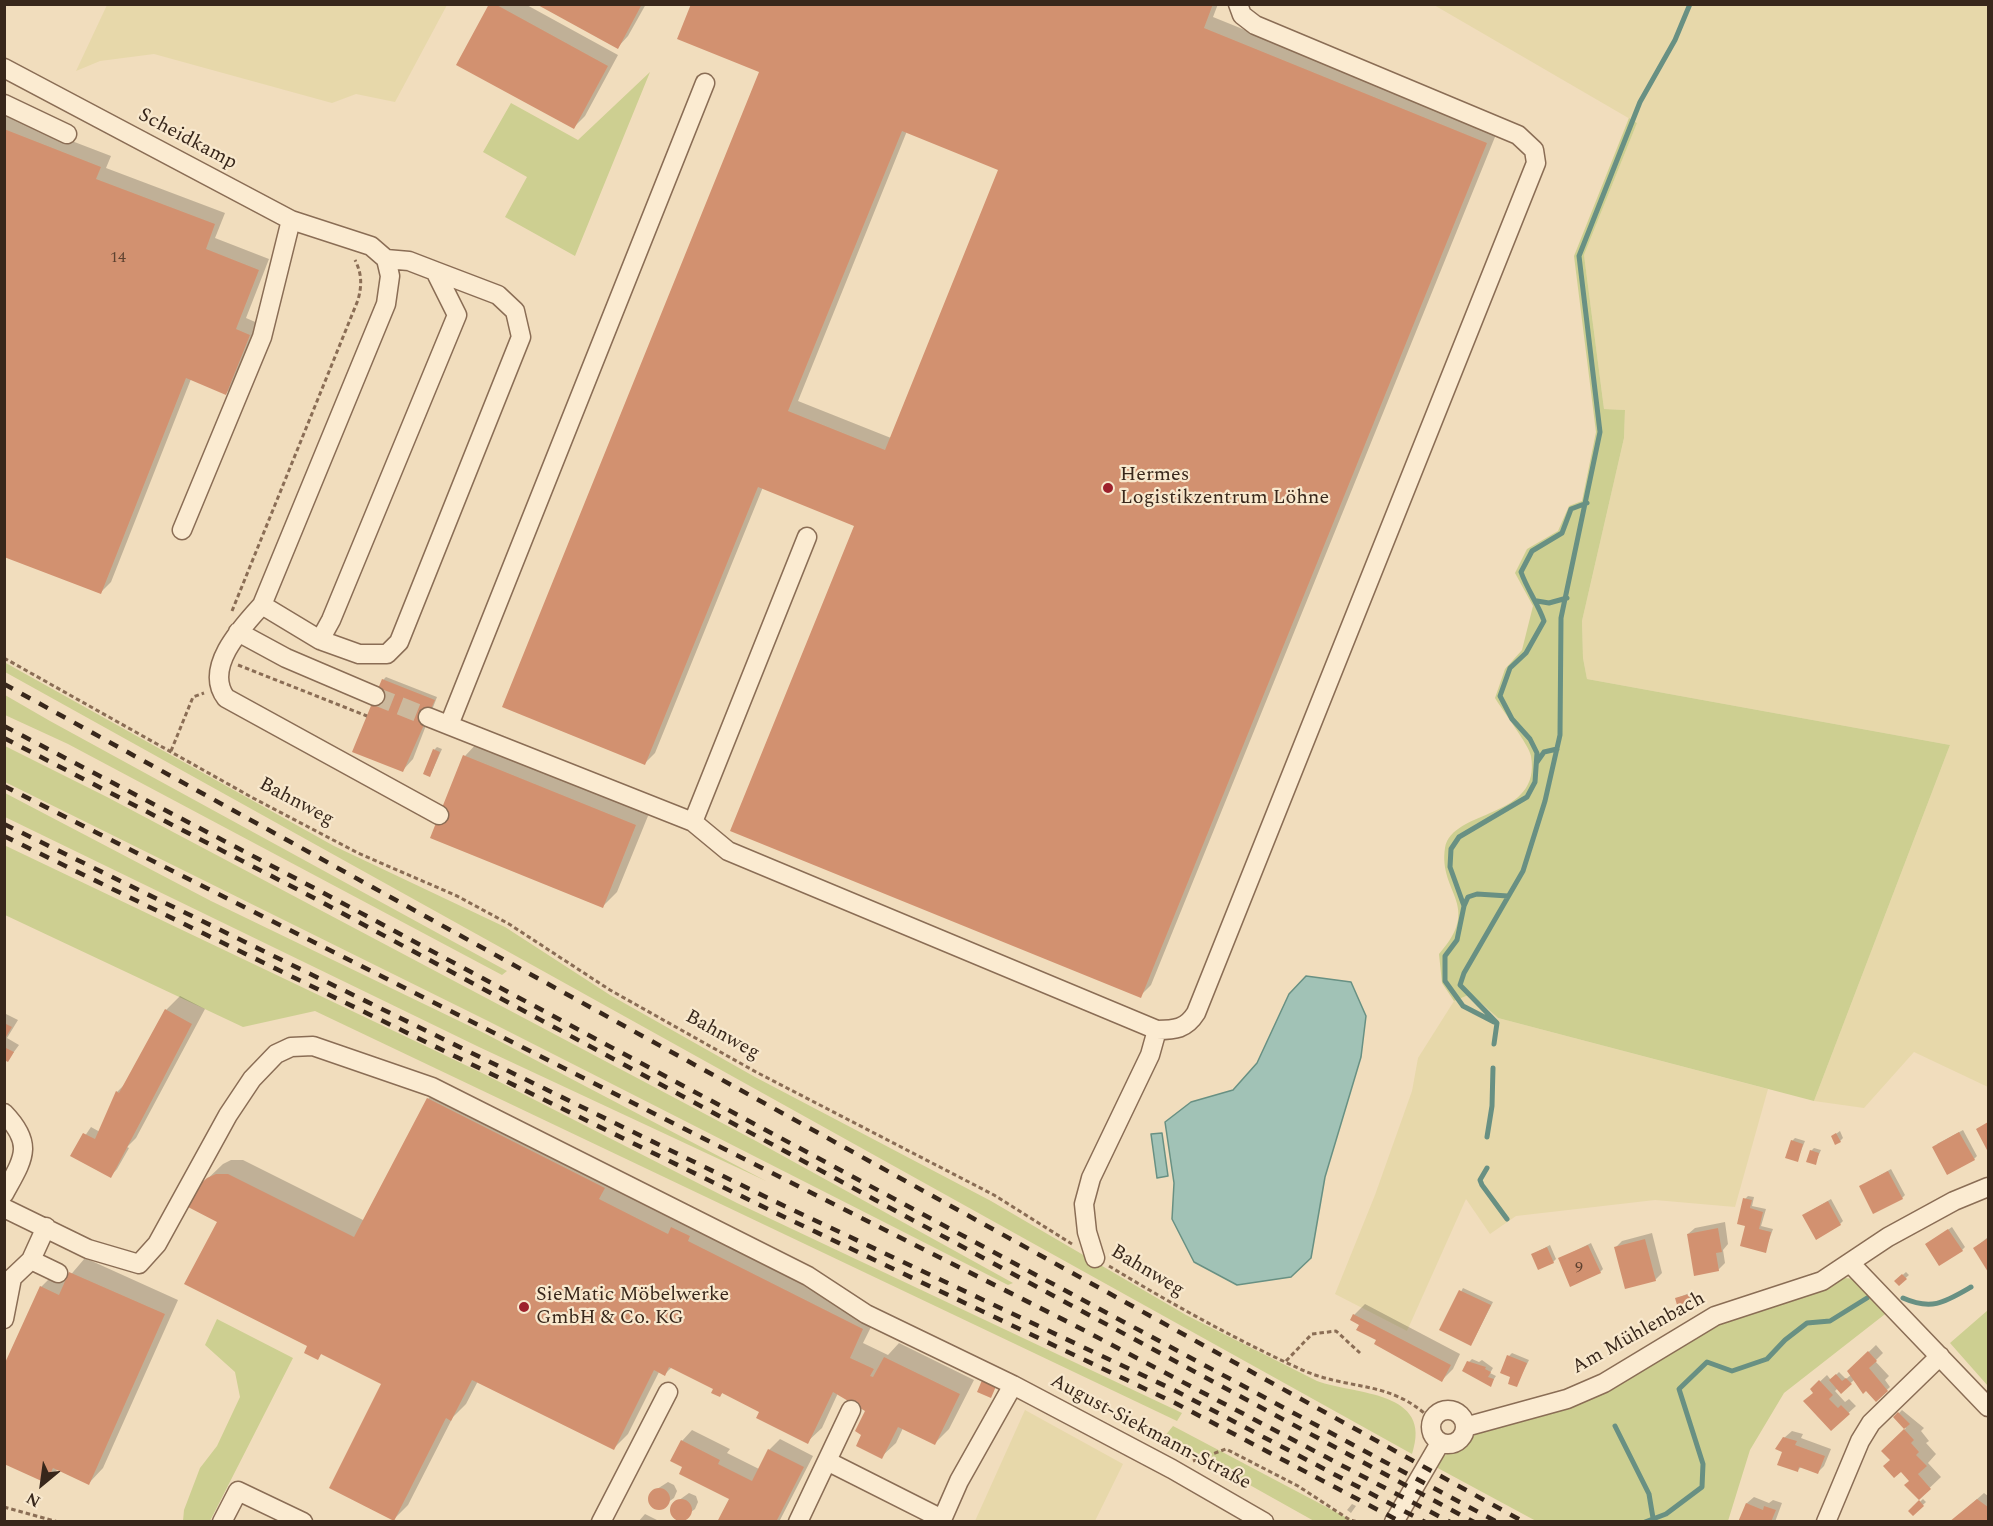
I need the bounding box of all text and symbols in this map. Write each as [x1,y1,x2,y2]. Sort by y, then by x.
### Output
street label: Scheidkamp [133,104,241,176]
house number: 14 [110,249,126,269]
place label: Hermes Logistikzentrum Löhne [1120,464,1329,511]
marker: Hermes Logistikzentrum Löhne [1101,481,1115,495]
street label: Bahnweg [254,773,338,833]
street label: Bahnweg [681,1006,763,1066]
street label: Bahnweg [1106,1241,1188,1303]
house number: 9 [1575,1259,1583,1279]
place label: SieMatic Möbelwerke GmbH & Co. KG [536,1284,729,1331]
street label: Am Mühlenbach [1568,1287,1710,1381]
marker: SieMatic Möbelwerke GmbH & Co. KG [517,1300,531,1314]
street label: August-Siekmann-Straße [1046,1370,1254,1496]
north arrow [12,1454,72,1514]
text: N [22,1486,45,1513]

